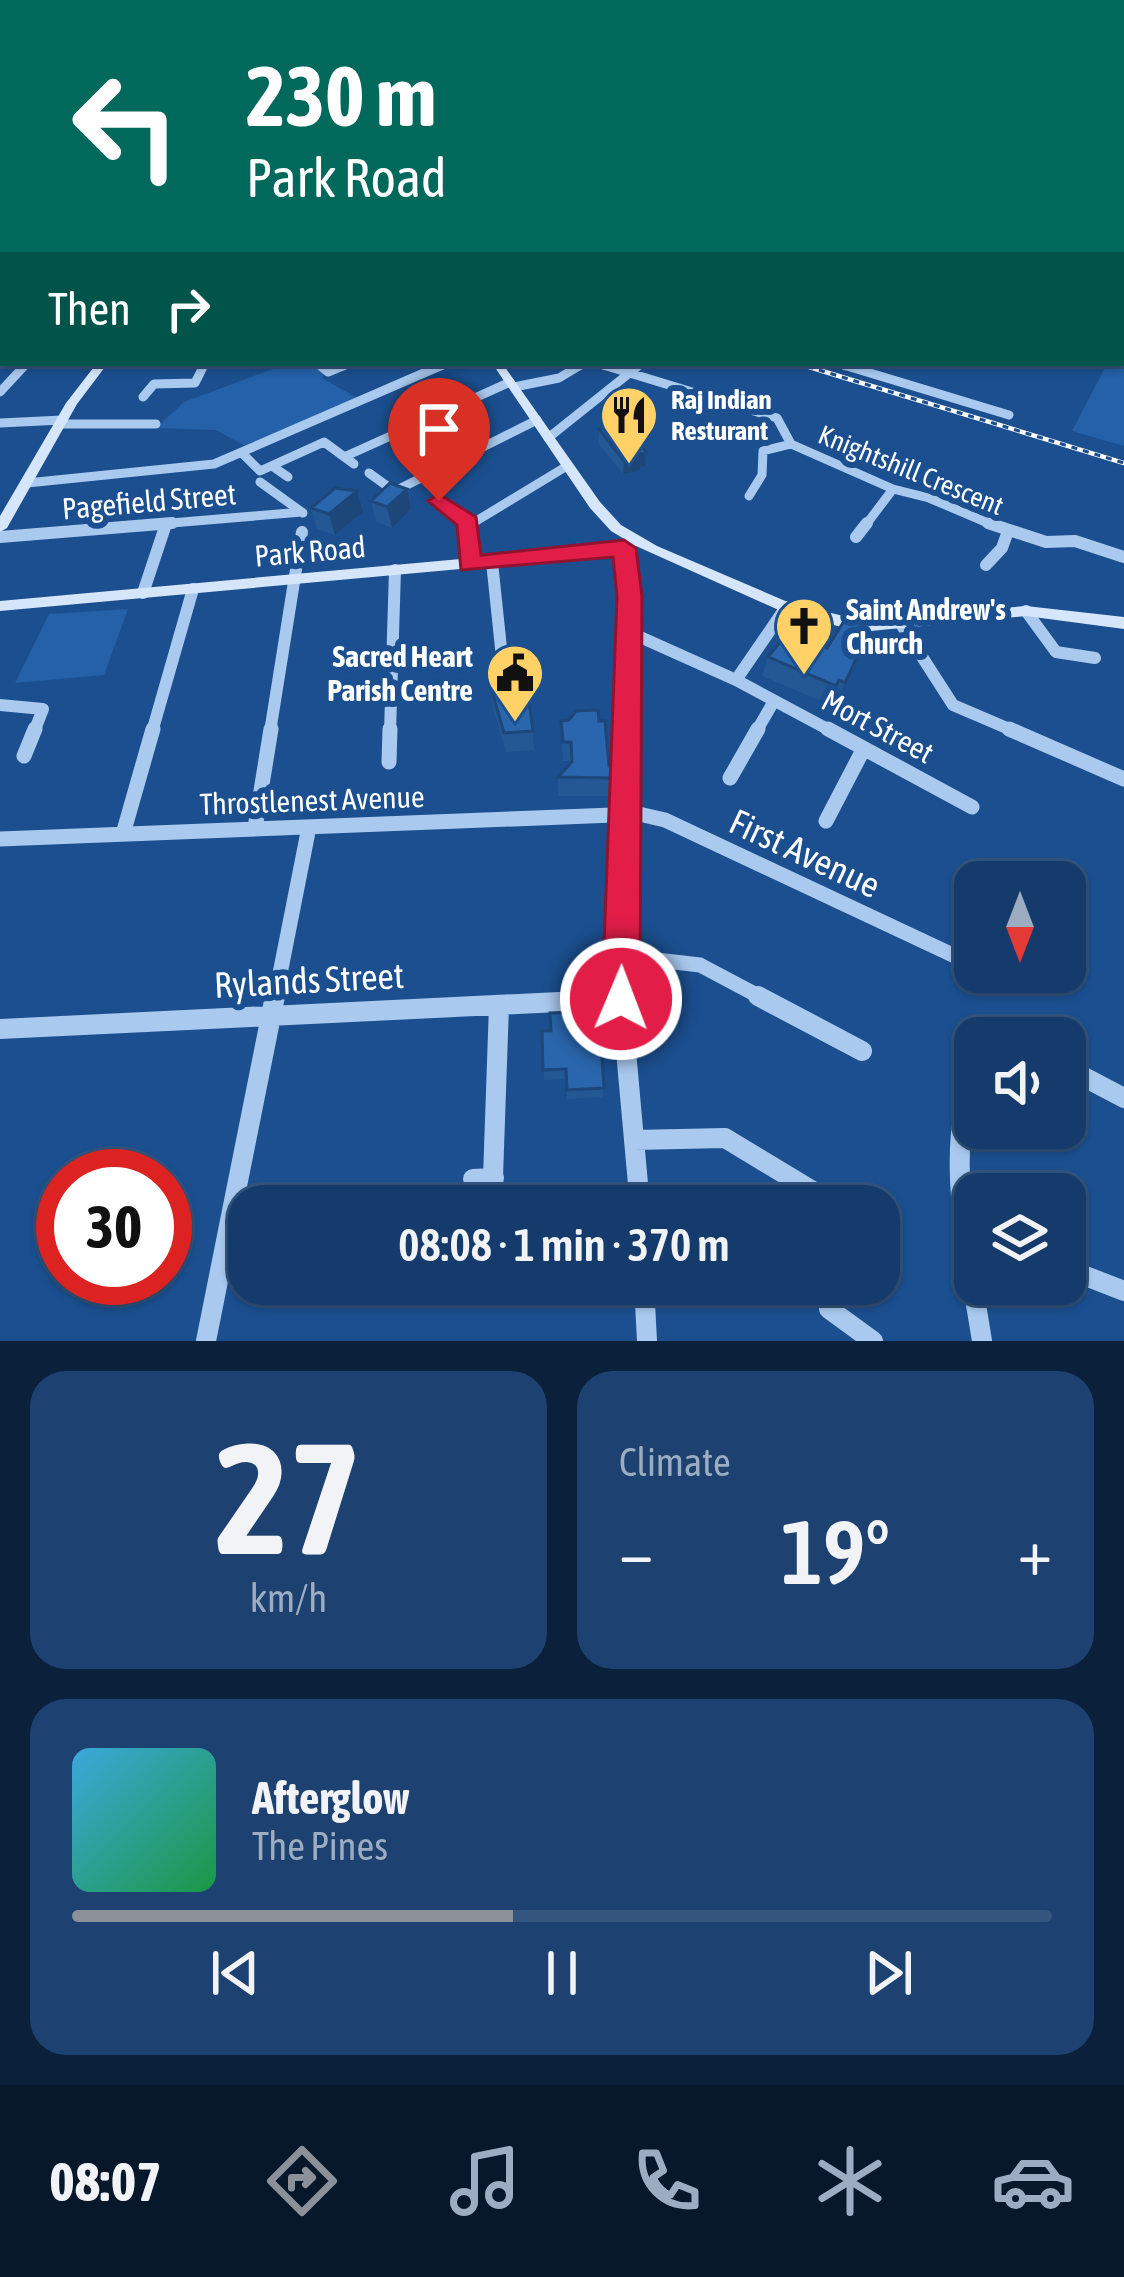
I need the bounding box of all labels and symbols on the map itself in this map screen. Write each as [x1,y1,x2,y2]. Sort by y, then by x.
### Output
pin [388,378,490,501]
restaurant icon: Raj Indian Resturant [598,384,660,466]
place label: Raj Indian Resturant [671,384,772,446]
street label: Knightshill Crescent [814,419,1008,521]
street label: Pagefield Street [61,476,237,526]
street label: Park Road [253,529,367,573]
place label: Saint Andrew's Church [846,592,1006,660]
church icon: Saint Andrew's Church [773,595,835,677]
place label: Sacred Heart Parish Centre [327,639,473,707]
public building icon: Sacred Heart Parish Centre [484,642,546,724]
street label: Mort Street [816,683,940,769]
street label: Throstlenest Avenue [199,779,425,821]
street label: First Avenue [723,800,887,906]
north arrow [954,861,1086,993]
position arrow [558,936,684,1062]
street label: Rylands Street [213,954,405,1006]
speed limit sign: 30 [36,1149,192,1305]

